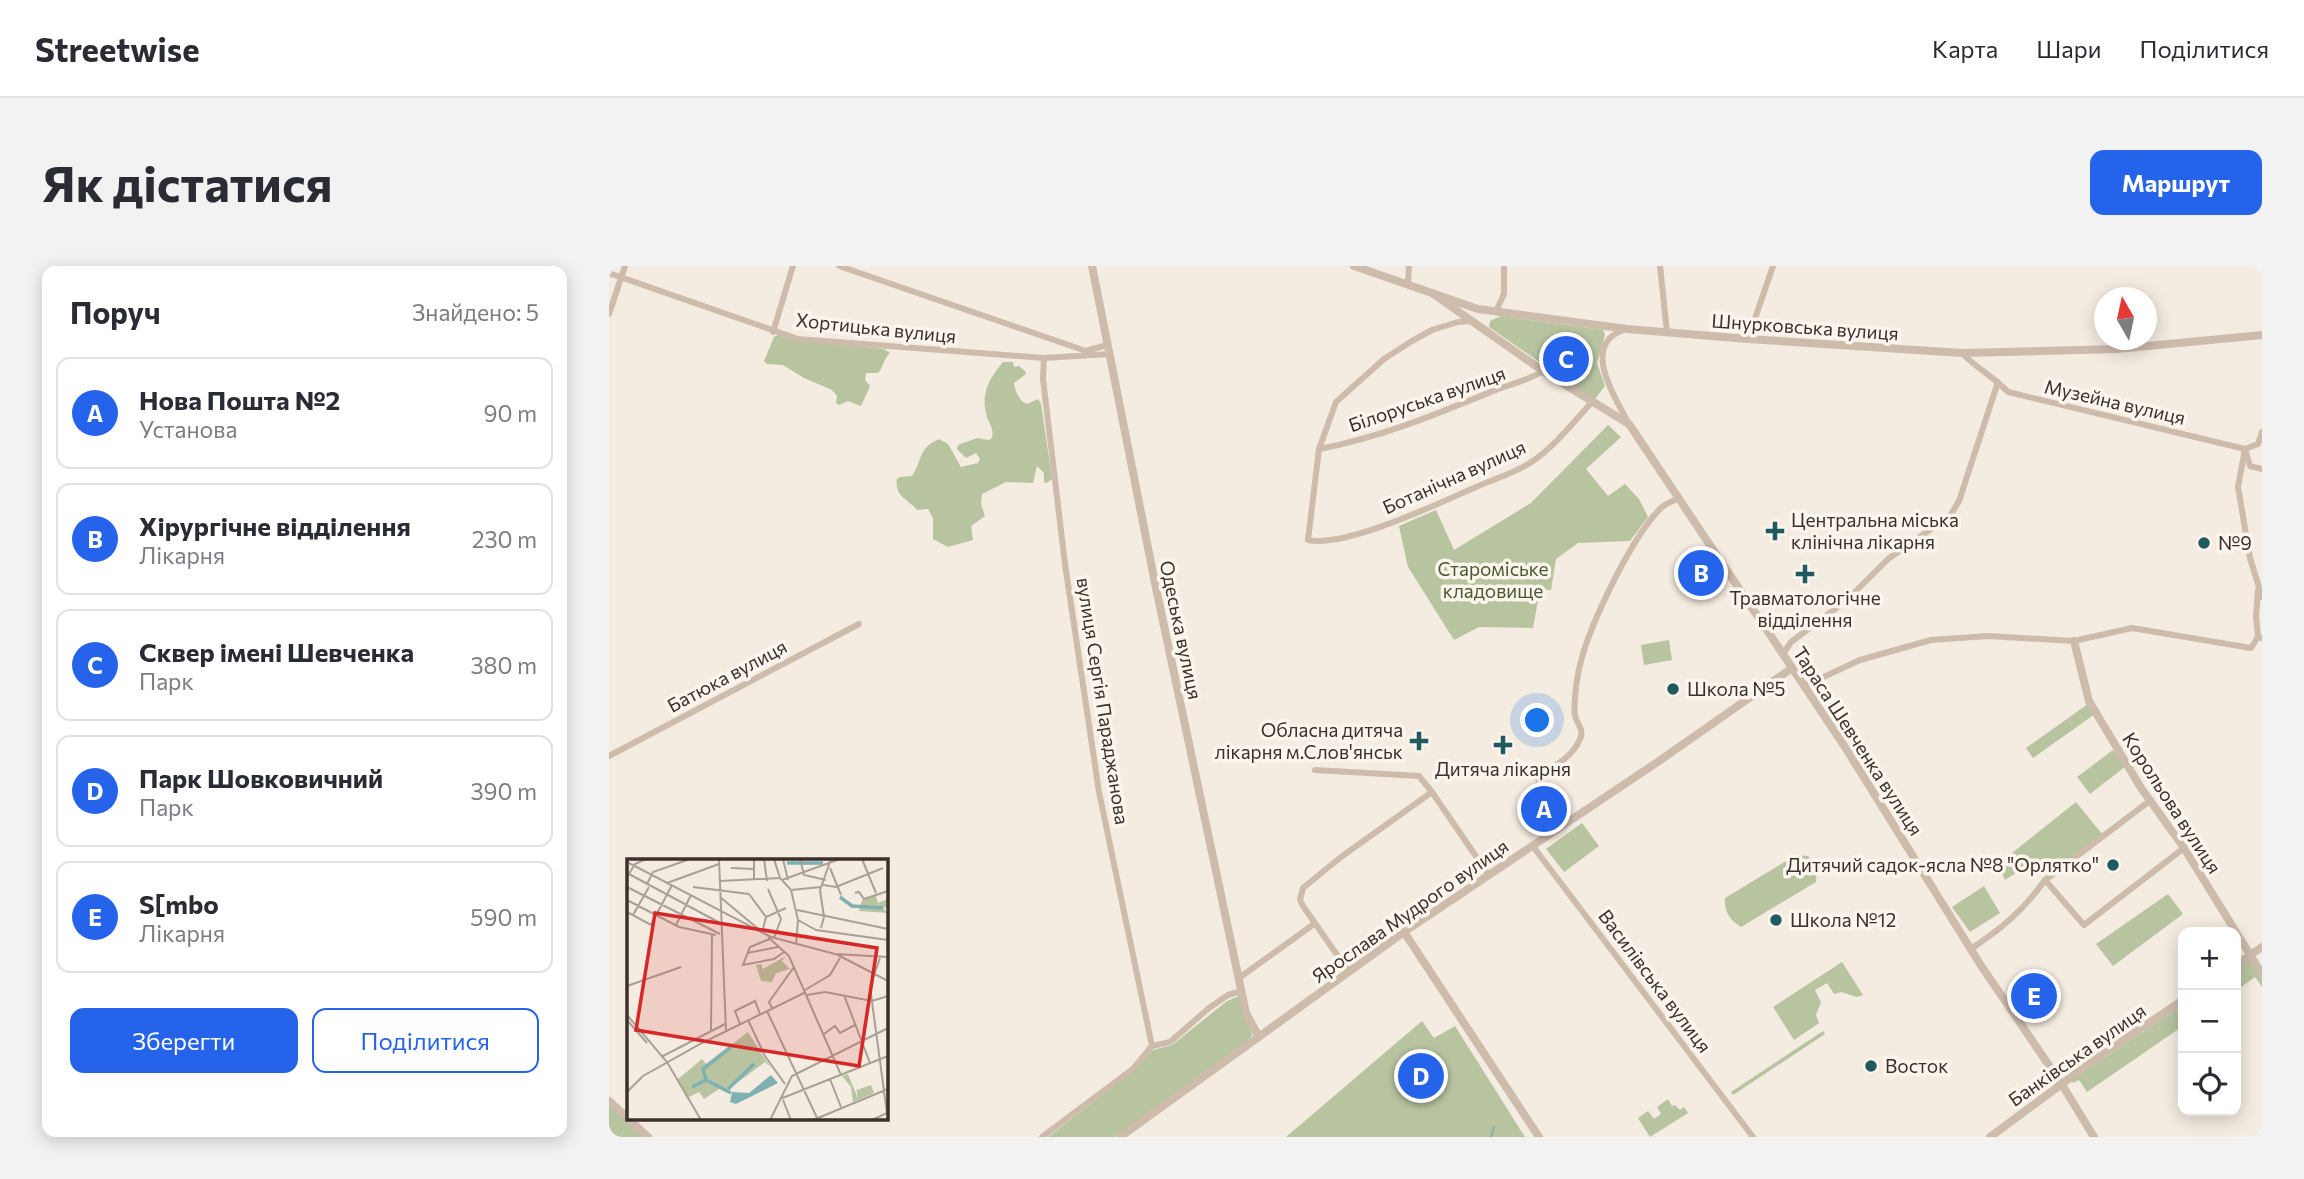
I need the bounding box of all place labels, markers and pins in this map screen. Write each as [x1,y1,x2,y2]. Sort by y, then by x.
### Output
pin: C [1543,333,1589,385]
place label: Центральна міська клінічна лікарня [1791,508,1959,553]
marker: Центральна міська клінічна лікарня [1765,521,1785,541]
place label: №9 [2218,531,2252,554]
marker: №9 [2196,535,2212,551]
pin: B [1678,547,1724,599]
marker: Травматологічне відділення [1795,564,1815,584]
place label: Травматологічне відділення [1729,586,1881,631]
place label: Школа №5 [1687,677,1785,700]
marker: Школа №5 [1665,681,1681,697]
place label: Обласна дитяча лікарня м.Слов'янськ [1215,718,1403,763]
marker: Обласна дитяча лікарня м.Слов'янськ [1409,731,1429,751]
marker: Дитяча лікарня [1493,735,1513,755]
place label: Дитяча лікарня [1435,757,1571,780]
pin: A [1521,783,1567,835]
place label: Дитячий садок-ясла №8 "Орлятко" [1786,853,2099,876]
marker: Дитячий садок-ясла №8 "Орлятко" [2105,857,2121,873]
place label: Школа №12 [1790,908,1896,931]
marker: Школа №12 [1768,912,1784,928]
pin: E [2011,970,2057,1022]
pin: D [1398,1050,1444,1102]
place label: Восток [1885,1054,1948,1077]
marker: Восток [1863,1058,1879,1074]

